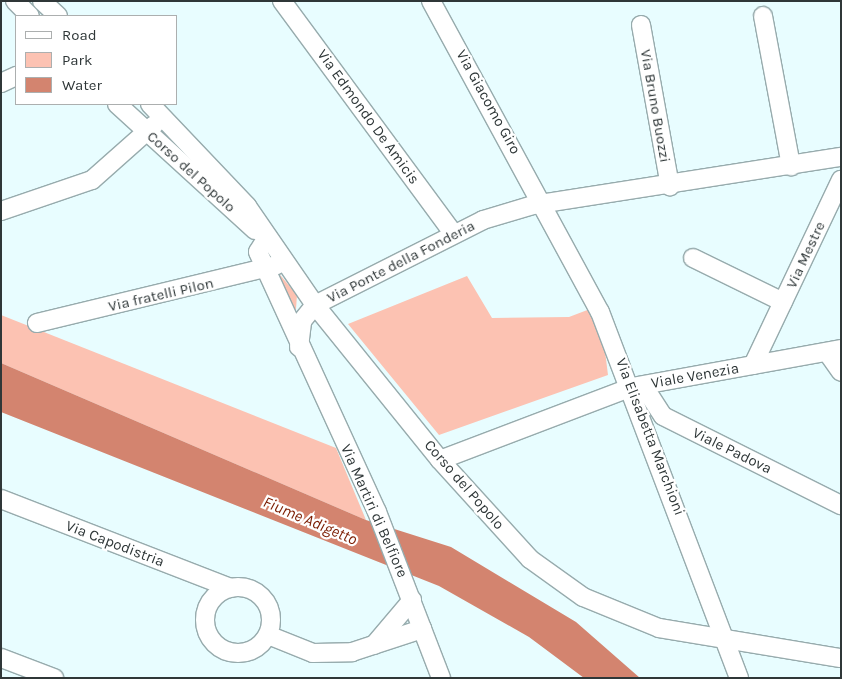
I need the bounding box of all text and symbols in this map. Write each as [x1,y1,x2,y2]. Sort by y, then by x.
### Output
legend [15,15,178,105]
text: Road [62,26,97,44]
street label: Via Edmondo De Amicis [313,46,423,188]
street label: Via Giacomo Giro [452,47,524,157]
street label: Via Bruno Buozzi [636,48,674,164]
text: Park [62,51,92,69]
text: Water [62,76,102,94]
street label: Corso del Popolo [143,128,239,216]
street label: Via Ponte della Fonderia [324,217,478,307]
street label: Via Mestre [783,219,829,291]
street label: Via fratelli Pilon [107,274,215,316]
street label: Via Elisabetta Marchioni [612,356,688,518]
street label: Viale Venezia [650,359,740,393]
street label: Viale Padova [689,424,775,478]
street label: Corso del Popolo [420,437,508,533]
street label: Via Martiri di Belfiore [337,442,411,580]
water label: Fiume Adigetto [260,493,360,549]
street label: Via Capodistria [63,517,167,571]

